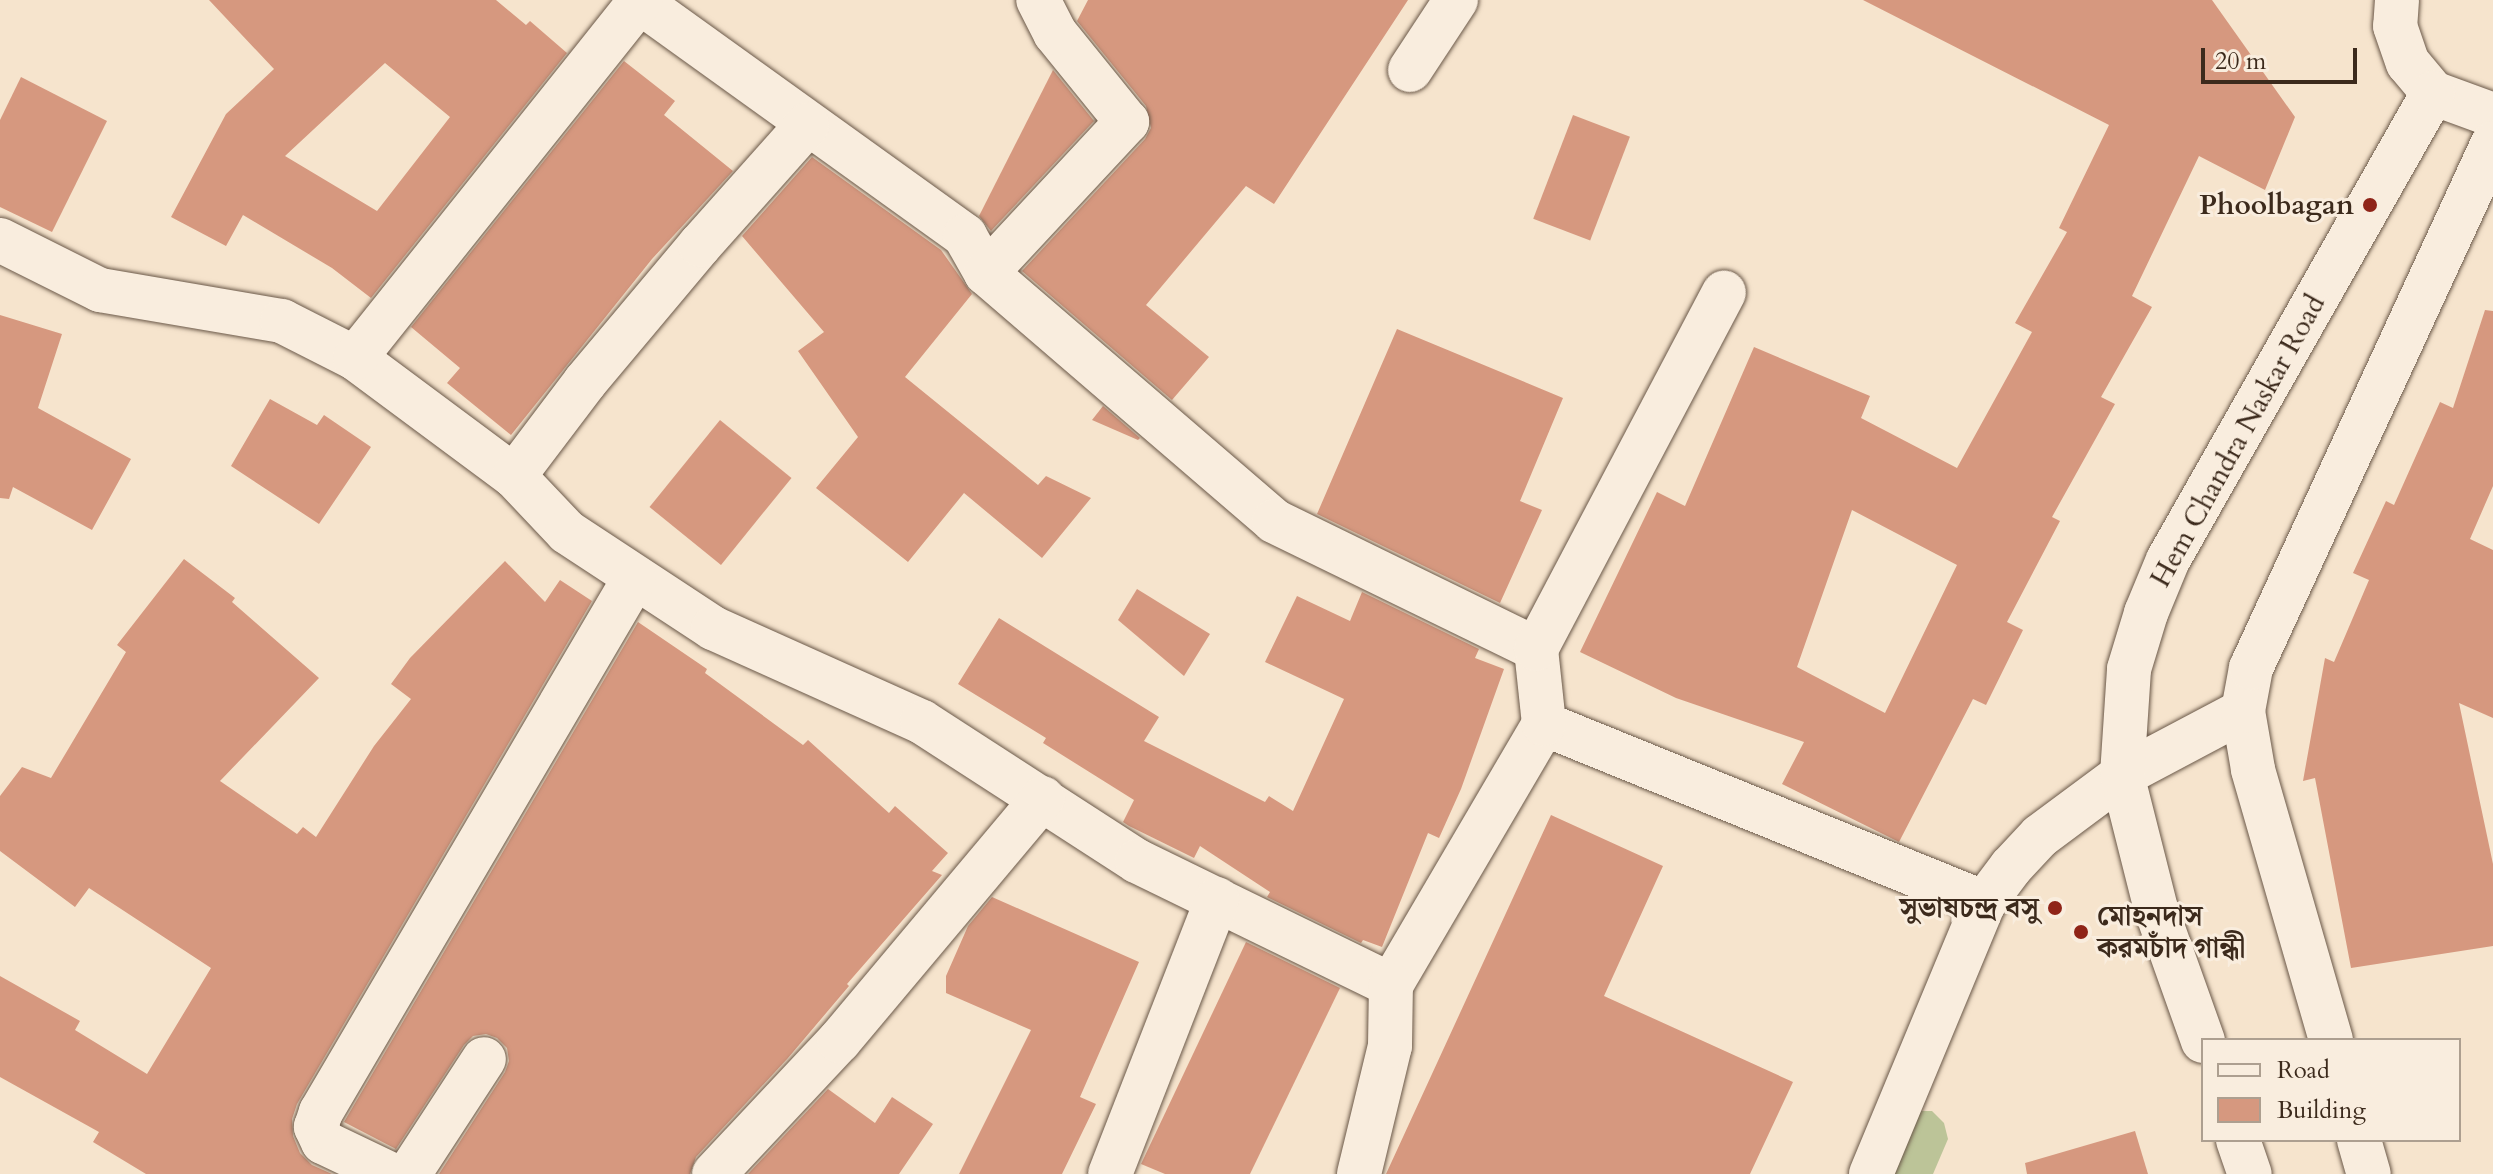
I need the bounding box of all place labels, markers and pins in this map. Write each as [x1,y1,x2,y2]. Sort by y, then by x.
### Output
place label: Phoolbagan [2199,188,2354,222]
marker: Phoolbagan [2361,196,2379,214]
place label: সুভাষচন্দ্র বসু [1900,891,2039,925]
marker: সুভাষচন্দ্র বসু [2046,899,2064,917]
place label: মোহনদাস করমচাঁদ গান্ধী [2097,899,2245,965]
marker: মোহনদাস করমচাঁদ গান্ধী [2072,923,2090,941]

